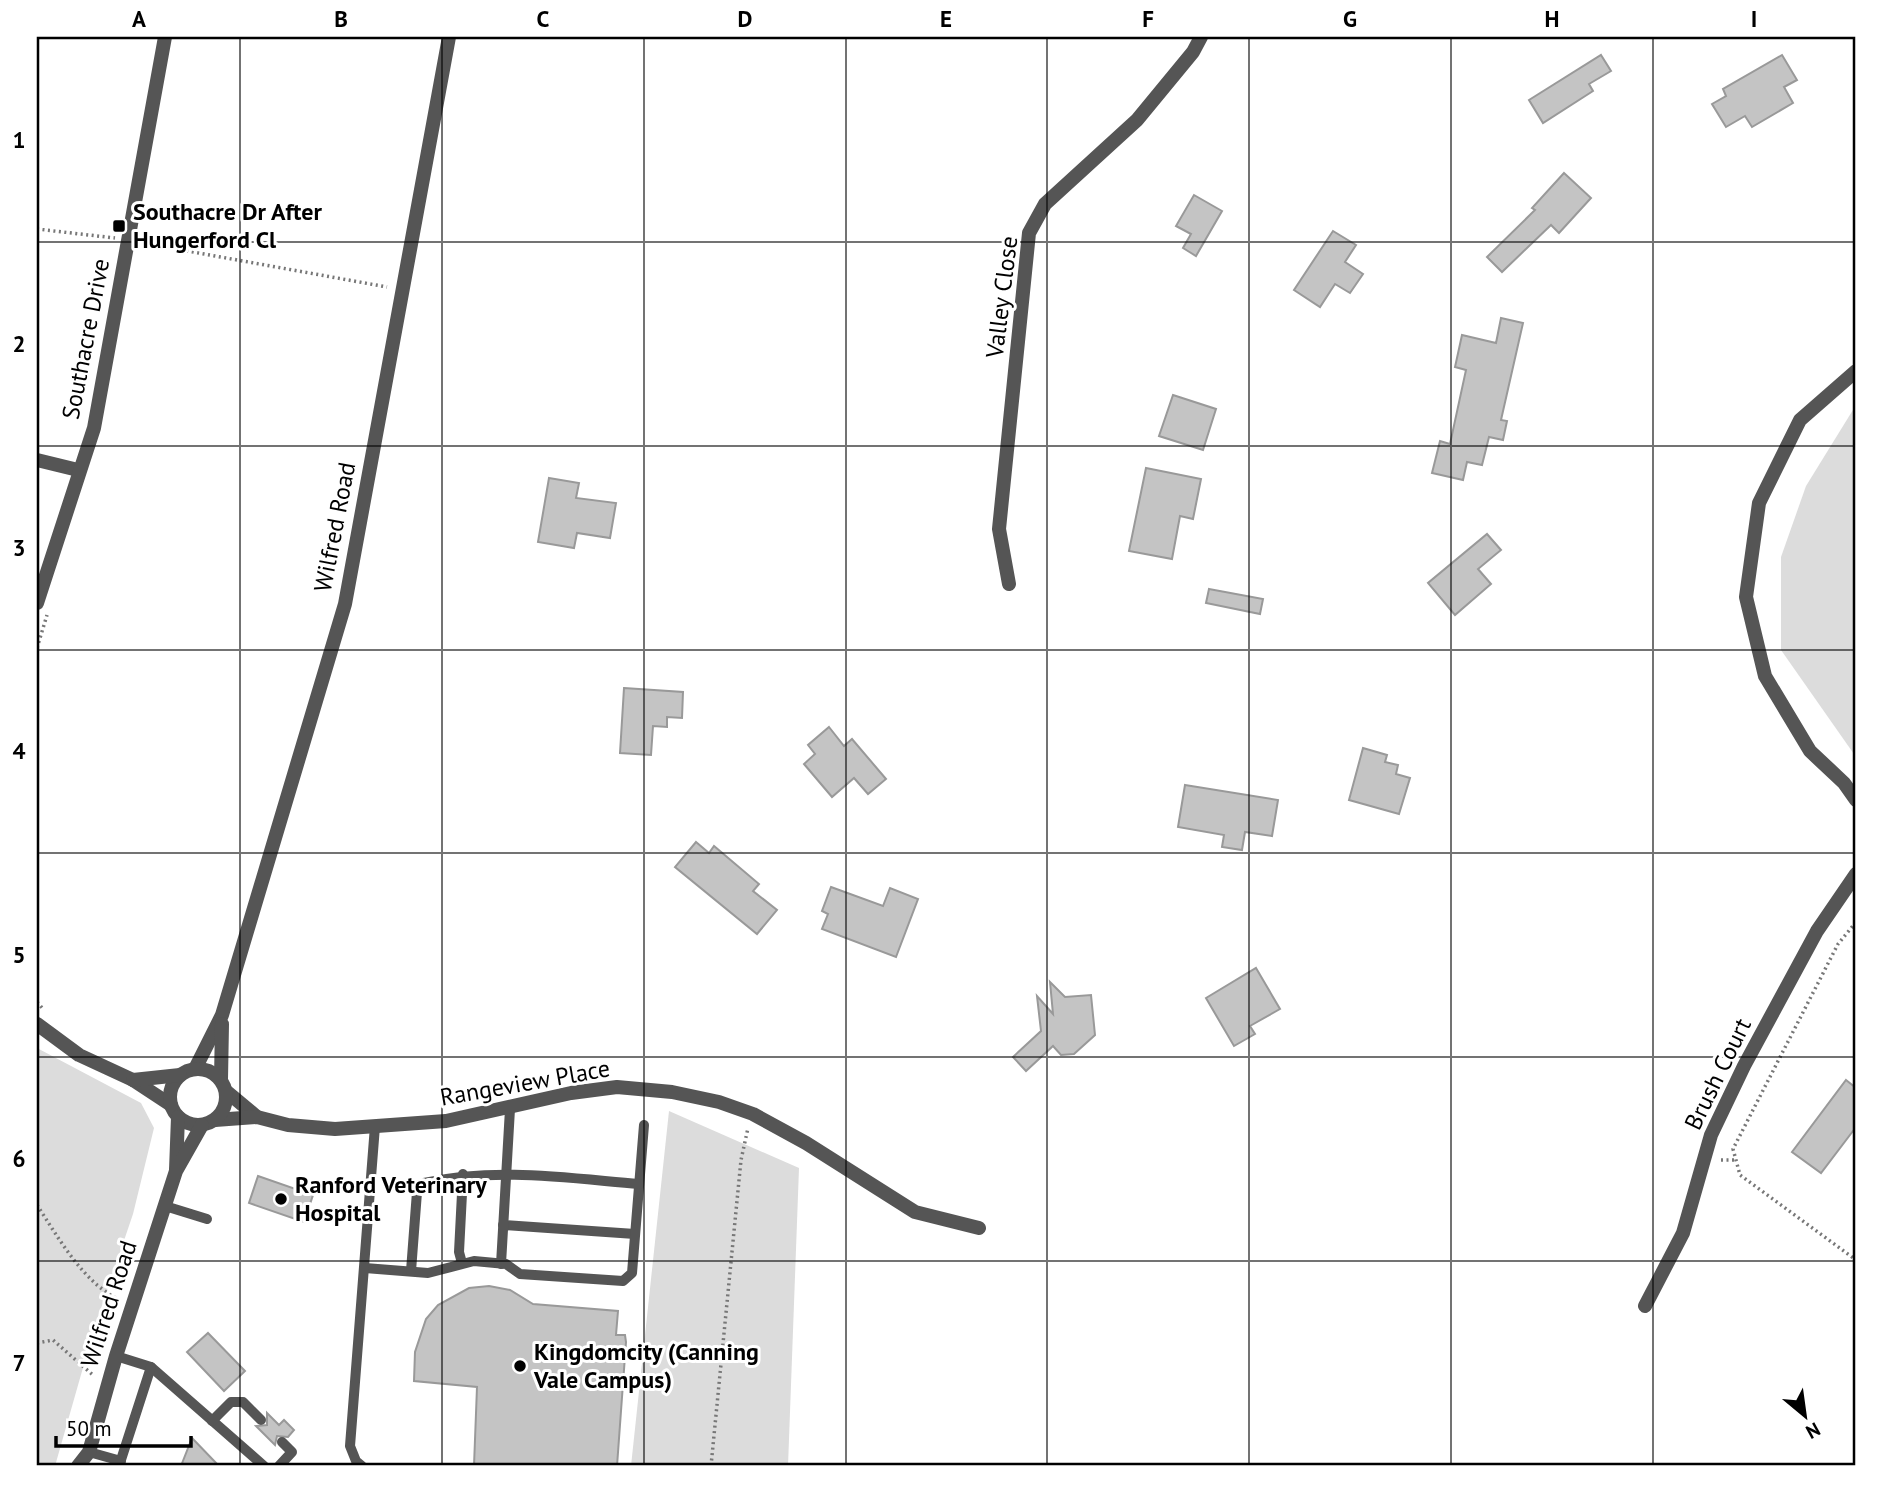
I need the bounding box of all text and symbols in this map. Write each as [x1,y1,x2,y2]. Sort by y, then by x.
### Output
text: A [132,4,146,33]
text: B [334,4,348,33]
text: C [537,4,550,33]
text: D [738,4,752,33]
text: E [940,4,952,33]
text: F [1142,4,1154,33]
text: G [1343,4,1357,33]
text: H [1545,4,1559,33]
text: I [1751,4,1757,33]
text: 1 [12,125,26,154]
place label: Southacre Dr After Hungerford Cl [133,196,323,255]
marker: Southacre Dr After Hungerford Cl [111,218,127,234]
street label: Valley Close [979,234,1024,361]
street label: Southacre Drive [55,256,116,422]
text: 2 [12,329,26,358]
street label: Wilfred Road [307,459,362,594]
text: 3 [12,533,26,562]
text: 4 [12,736,26,765]
text: 5 [12,940,26,969]
street label: Brush Court [1677,1013,1758,1135]
street label: Rangeview Place [438,1052,612,1113]
text: 6 [12,1144,26,1173]
place label: Ranford Veterinary Hospital [295,1169,487,1228]
marker: Ranford Veterinary Hospital [273,1191,289,1207]
street label: Wilfred Road [73,1237,144,1371]
place label: Kingdomcity (Canning Vale Campus) [533,1336,759,1395]
text: 7 [12,1348,26,1377]
marker: Kingdomcity (Canning Vale Campus) [512,1358,528,1374]
north arrow [1770,1380,1840,1450]
scale bar [56,1405,191,1449]
text: 50 m [66,1415,112,1442]
text: N [1802,1417,1825,1444]

